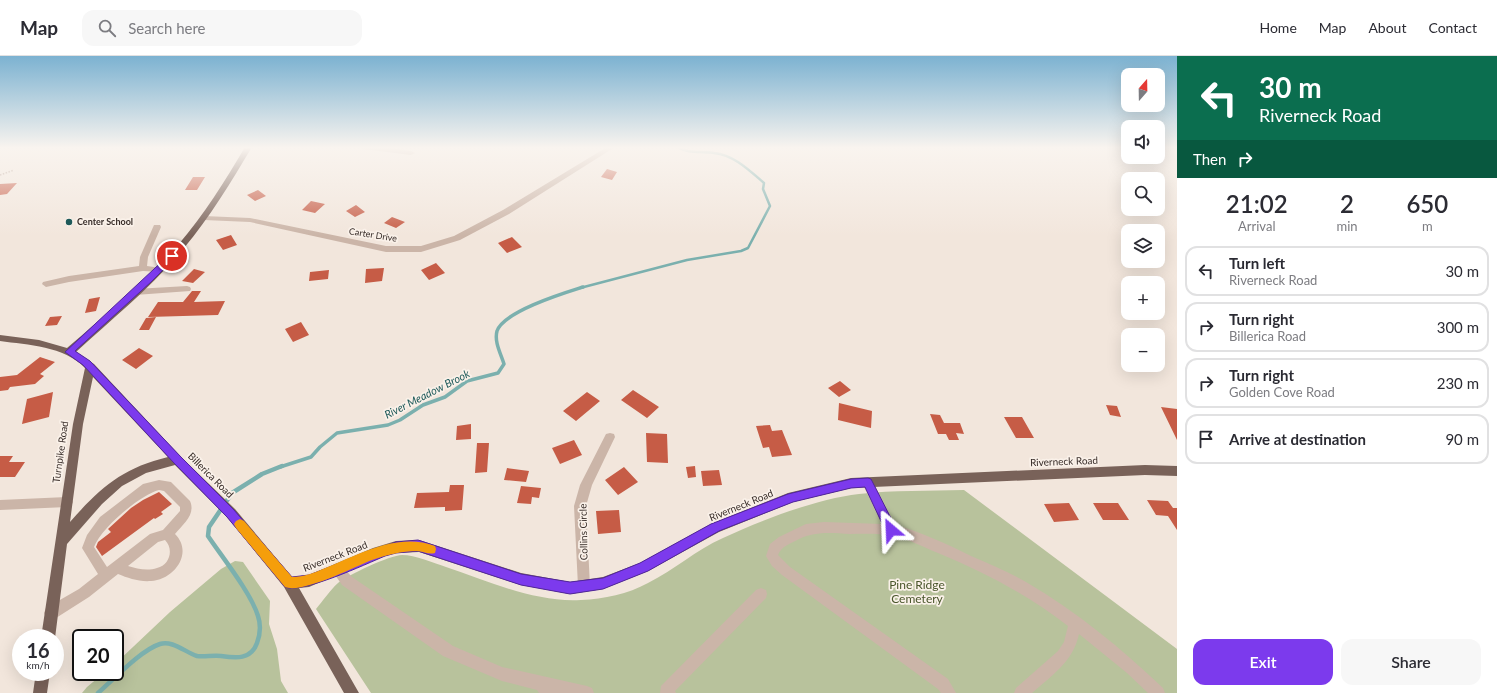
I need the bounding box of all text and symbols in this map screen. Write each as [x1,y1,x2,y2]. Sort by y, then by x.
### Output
search box [82,10,362,46]
text: Map [20,16,58,39]
icon: search [96,17,118,39]
text: Search here [128,19,206,37]
text: Home [1259,19,1297,36]
text: Map [1319,19,1346,36]
text: About [1368,19,1406,36]
text: Contact [1428,19,1477,36]
north arrow [1121,68,1165,112]
map controls [1121,68,1165,372]
text: 30 m [1259,70,1322,104]
icon: left [1193,72,1245,124]
text: Riverneck Road [1259,104,1381,126]
button: sound [1121,120,1165,164]
icon: right [1234,148,1256,170]
text: Then [1193,150,1226,168]
button: search [1121,172,1165,216]
text: 21:02 [1226,189,1288,218]
text: 2 [1340,189,1354,218]
text: 650 [1406,189,1448,218]
place label: Center School [77,216,133,227]
marker: Center School [64,217,74,227]
text: Arrival [1238,218,1275,234]
text: min [1336,218,1358,234]
text: m [1422,218,1433,234]
button: layers [1121,224,1165,268]
street label: Carter Drive [348,225,398,244]
pin [155,239,189,273]
icon: arrive [161,245,183,267]
text: Turn left [1229,254,1285,272]
icon: left [1195,260,1217,282]
text: 30 m [1445,262,1479,280]
text: Riverneck Road [1229,272,1317,288]
button: + [1121,276,1165,320]
text: Turn right [1229,310,1294,328]
icon: right [1195,316,1217,338]
text: 300 m [1437,318,1479,336]
button: − [1121,328,1165,372]
text: Billerica Road [1229,328,1306,344]
water label: River Meadow Brook [382,366,472,421]
text: Turn right [1229,366,1294,384]
icon: right [1195,372,1217,394]
text: 230 m [1437,374,1479,392]
text: Golden Cove Road [1229,384,1335,400]
street label: Turnpike Road [50,420,70,484]
icon: arrive [1195,428,1217,450]
text: Arrive at destination [1229,430,1366,448]
text: 90 m [1445,430,1479,448]
street label: Billerica Road [186,450,236,500]
street label: Riverneck Road [1030,454,1098,468]
street label: Riverneck Road [707,487,775,523]
street label: Collins Circle [577,504,589,560]
position arrow [870,509,912,551]
street label: Riverneck Road [301,538,369,574]
park label: Pine Ridge Cemetery [889,577,945,606]
speed limit sign: 20 [72,629,124,681]
text: 16 [26,638,50,662]
button: Exit [1193,639,1333,685]
button: Share [1341,639,1481,685]
text: km/h [26,659,50,671]

